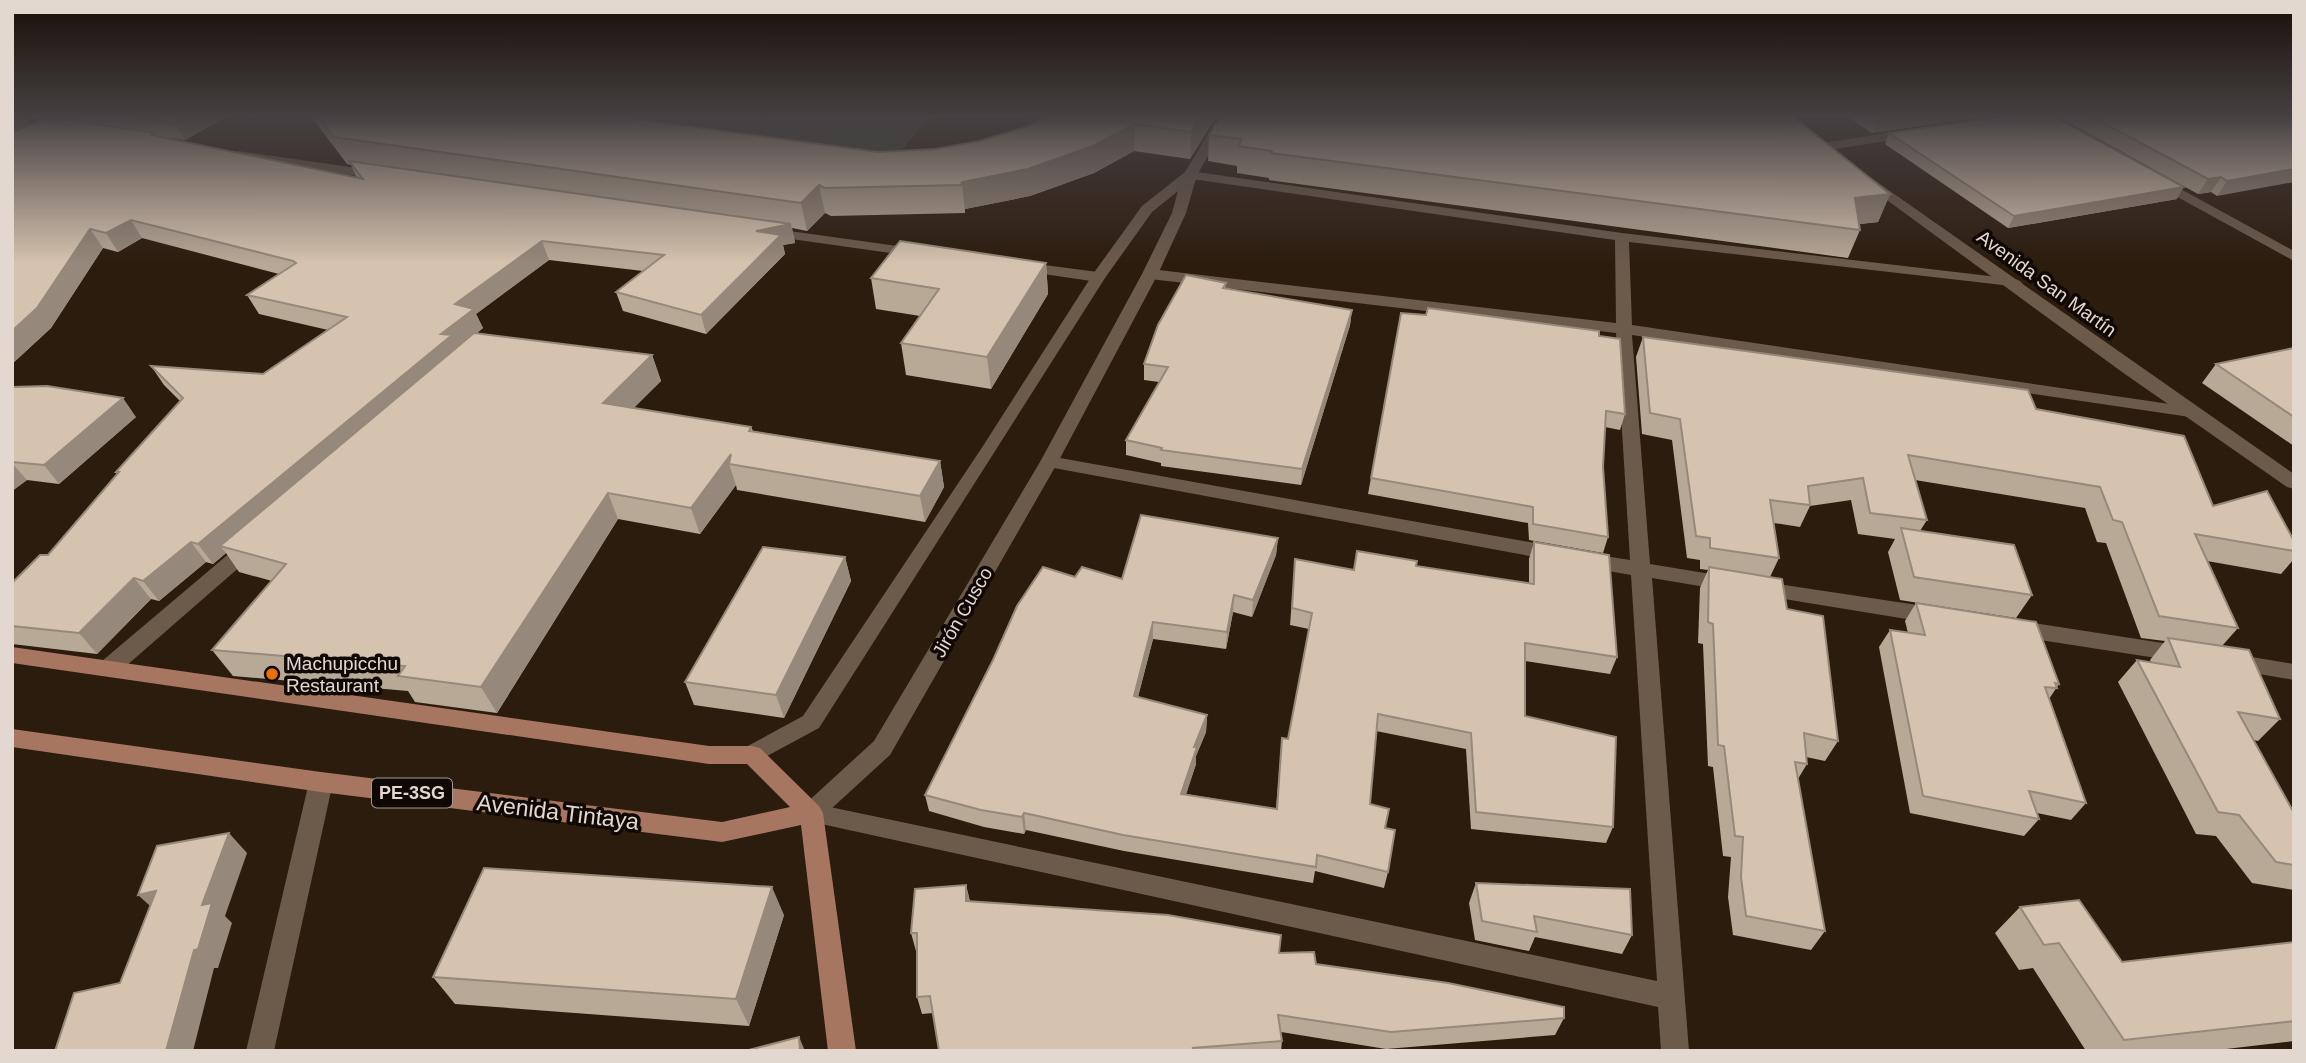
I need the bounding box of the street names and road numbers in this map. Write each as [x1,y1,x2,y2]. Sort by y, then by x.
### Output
street label: Avenida San Martín [1973,226,2120,341]
street label: Jirón Cusco [928,564,997,661]
road number: PE-3SG [372,778,452,808]
street label: Avenida Tintaya [475,789,641,835]

